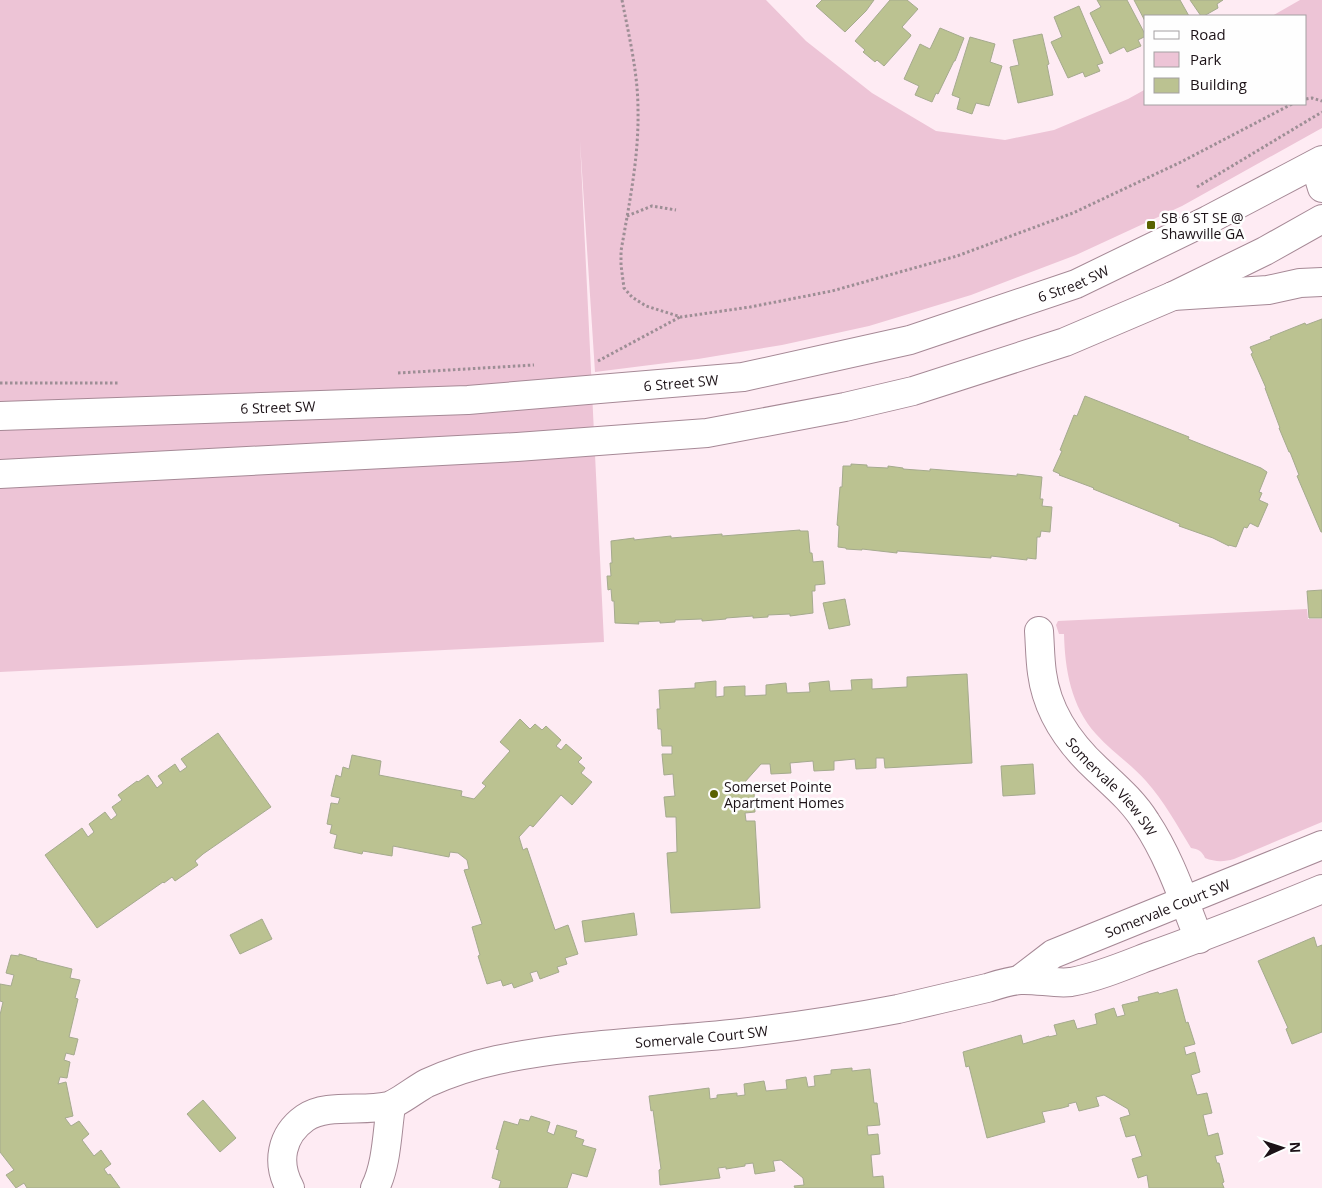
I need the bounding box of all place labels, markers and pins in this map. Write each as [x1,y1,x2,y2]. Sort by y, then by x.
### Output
place label: SB 6 ST SE @ Shawville GA [1161,208,1244,243]
marker: SB 6 ST SE @ Shawville GA [1145,219,1157,231]
place label: Somerset Pointe Apartment Homes [724,777,845,812]
marker: Somerset Pointe Apartment Homes [708,788,720,800]

